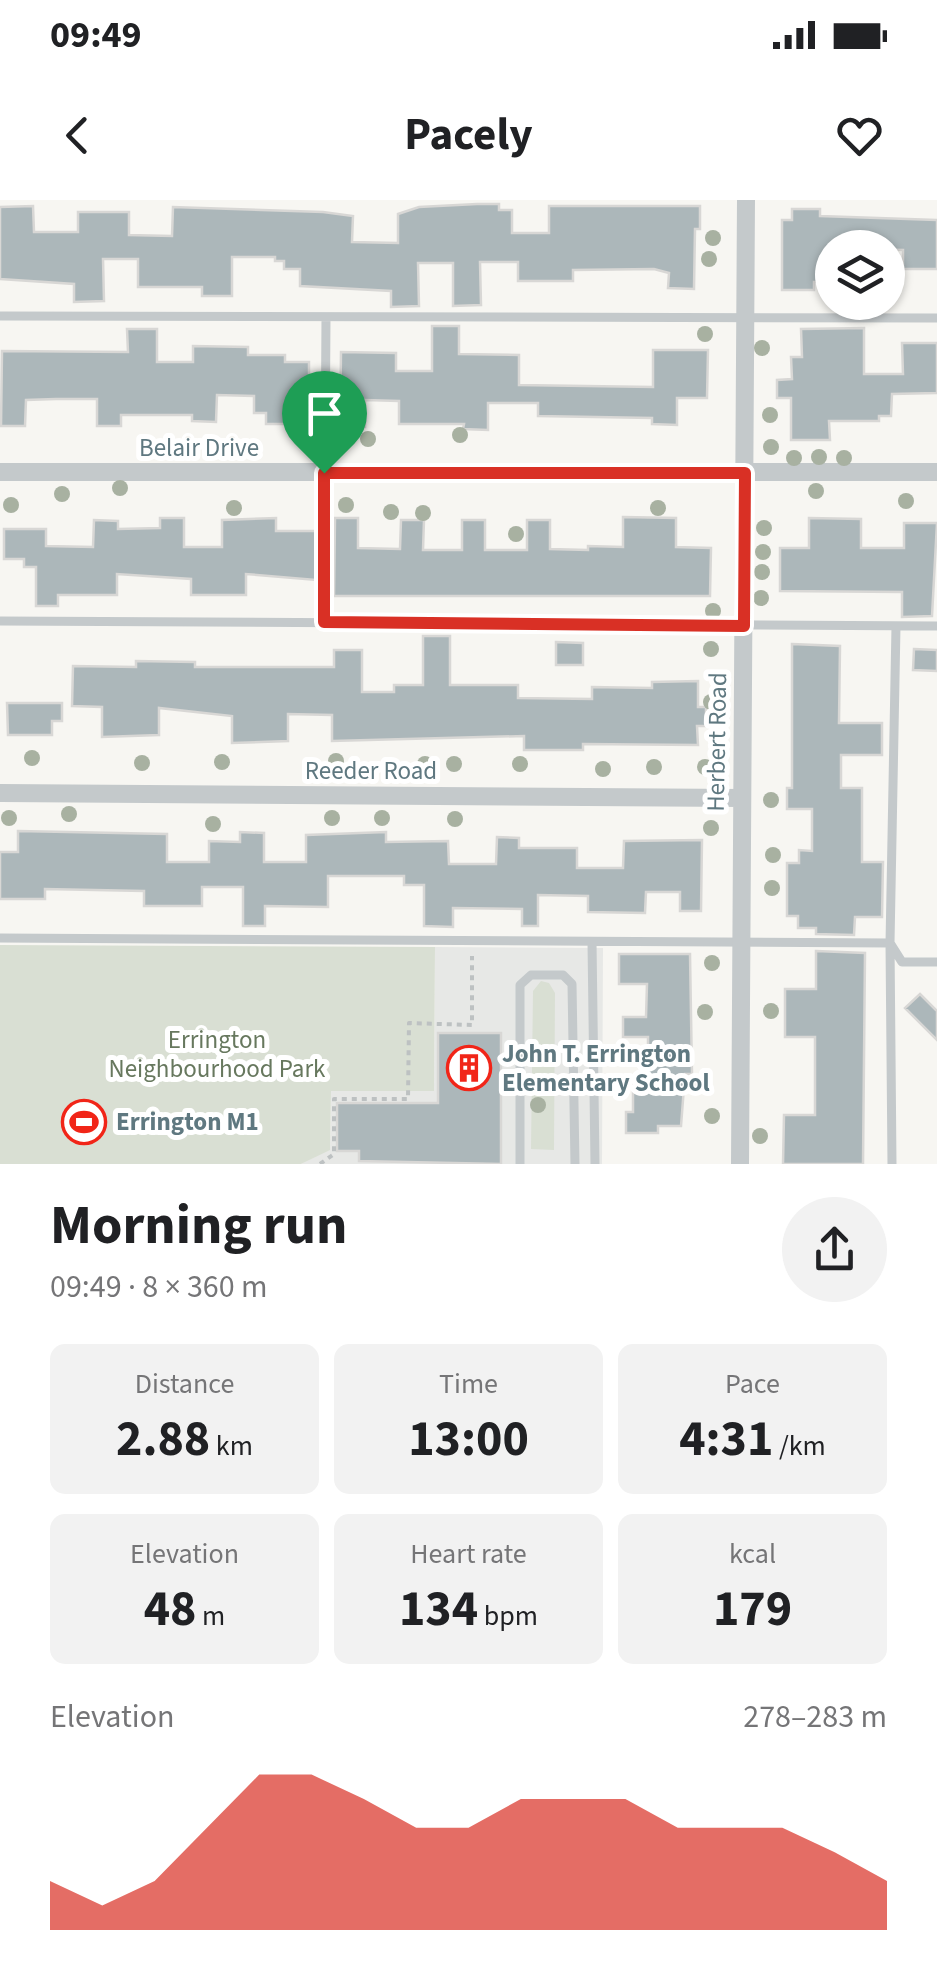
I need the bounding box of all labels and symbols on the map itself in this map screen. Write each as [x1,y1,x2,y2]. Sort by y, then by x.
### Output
pin [282,371,367,474]
street label: Belair Drive [139,430,259,466]
street label: Herbert Road [698,672,736,812]
street label: Reeder Road [305,753,437,789]
park label: Errington Neighbourhood Park [109,1022,326,1087]
place label: John T. Errington Elementary School [502,1036,710,1101]
building icon: John T. Errington Elementary School [446,1045,492,1091]
sports icon: Errington M1 [61,1099,107,1145]
place label: Errington M1 [116,1104,259,1140]

